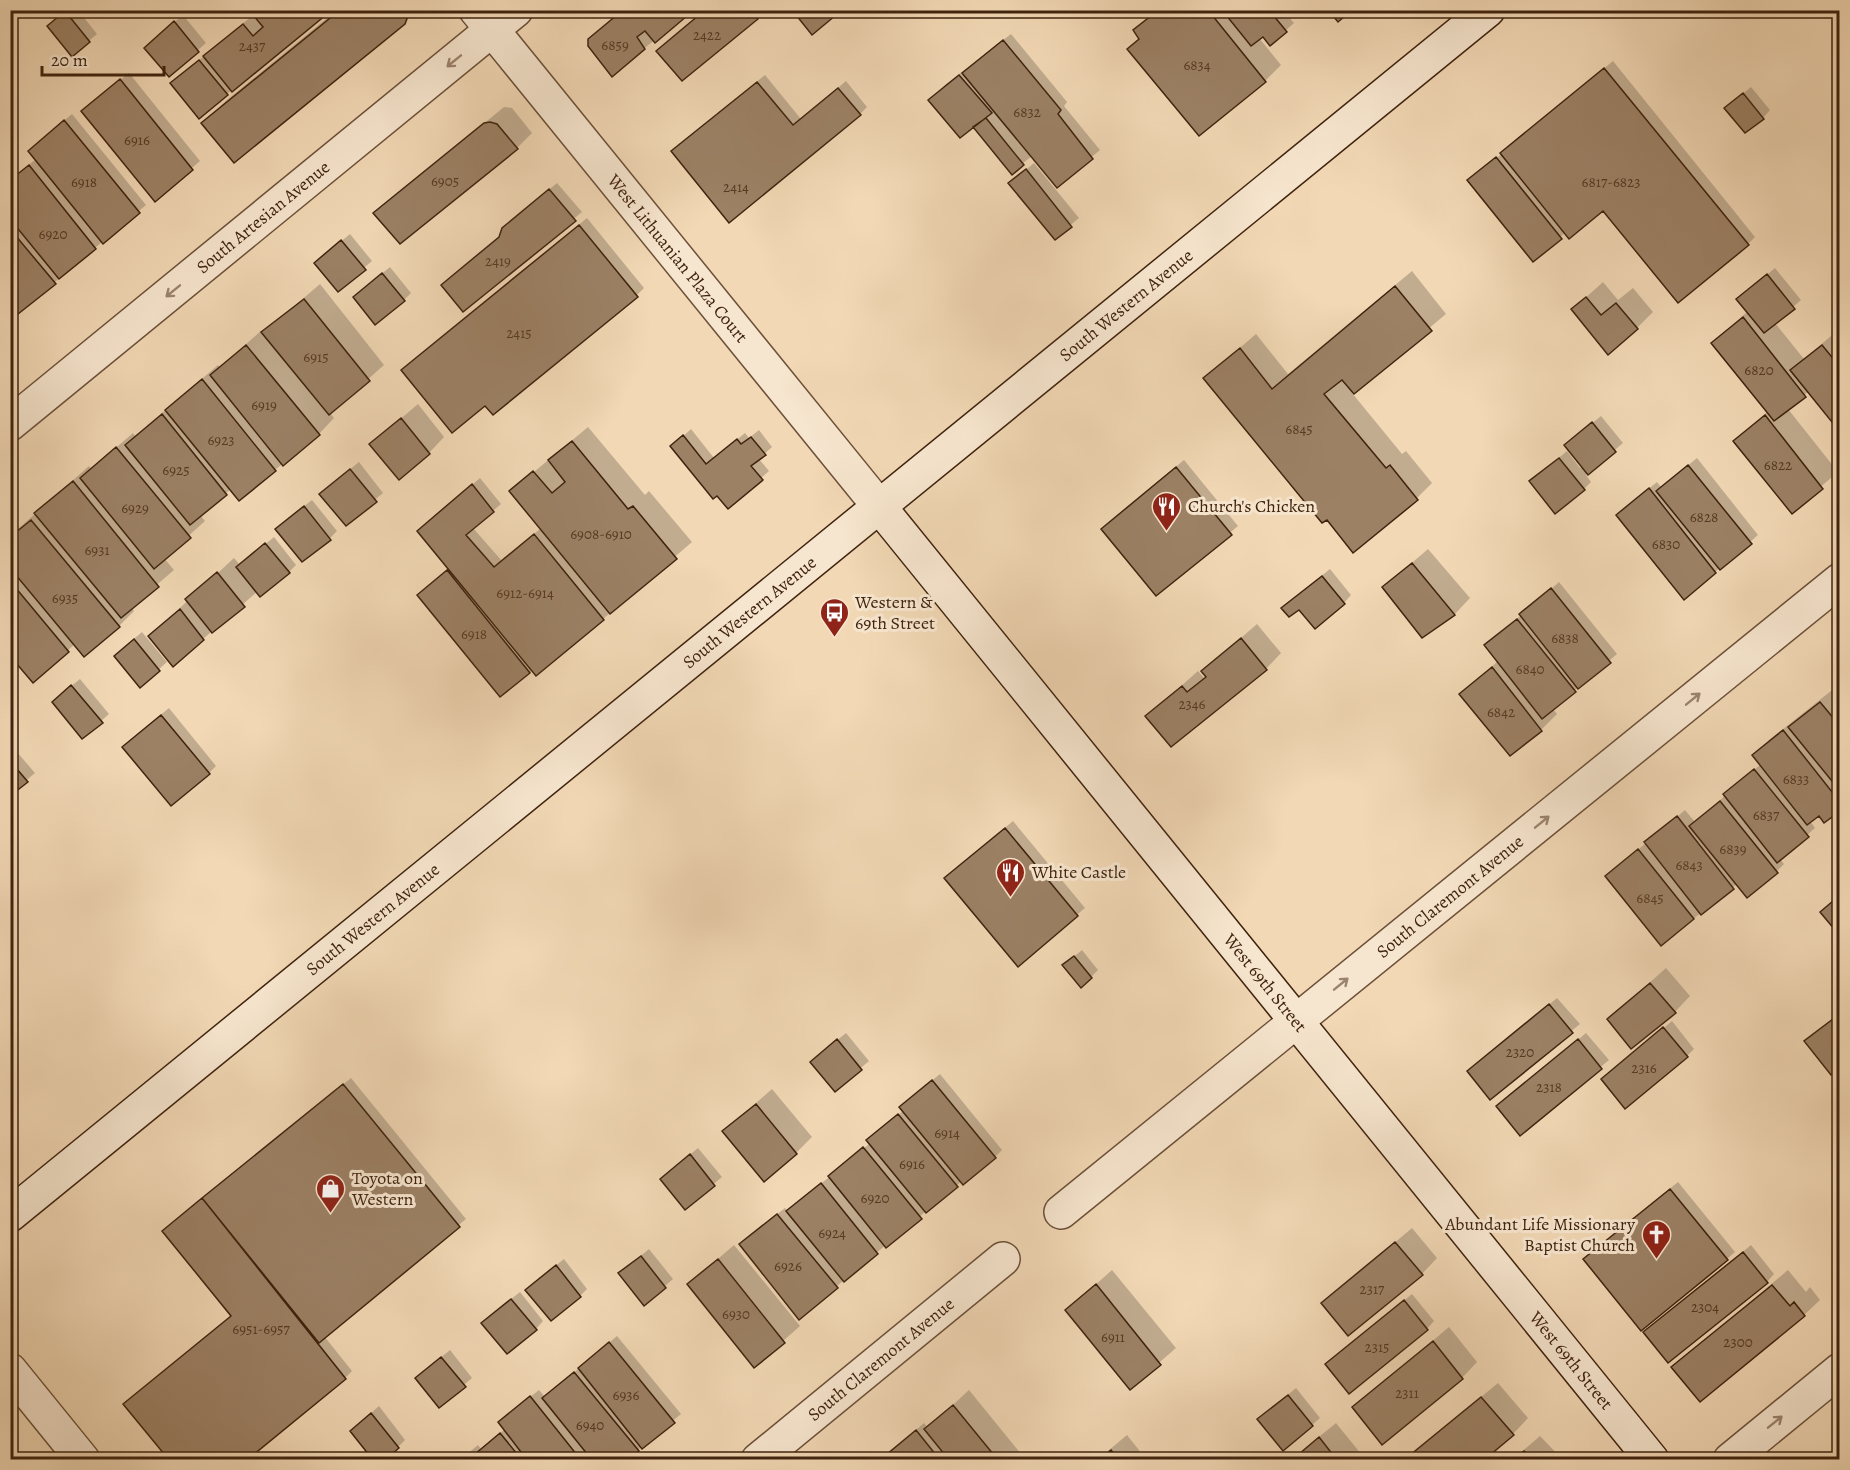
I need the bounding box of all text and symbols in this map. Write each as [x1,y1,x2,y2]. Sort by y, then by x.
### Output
house number: 2422 [693,25,721,45]
house number: 6859 [601,35,629,55]
house number: 2437 [239,36,266,56]
scale bar [42,39,164,77]
text: 20 m [51,48,88,72]
one-way arrow [447,54,463,67]
house number: 6834 [1183,55,1211,75]
house number: 6832 [1013,102,1041,122]
house number: 6916 [124,130,150,150]
street label: South Artesian Avenue [191,155,335,279]
street label: West Lithuanian Plaza Court [601,168,753,348]
house number: 6905 [431,171,459,191]
house number: 6918 [71,172,97,192]
house number: 6817-6823 [1582,172,1640,192]
house number: 2414 [723,177,749,197]
house number: 6920 [39,224,67,244]
street label: South Western Avenue [1054,243,1198,367]
house number: 2419 [485,251,511,271]
one-way arrow [166,284,182,297]
house number: 2415 [506,323,532,343]
house number: 6915 [303,347,329,367]
house number: 6820 [1744,360,1774,380]
house number: 6919 [251,395,277,415]
house number: 6845 [1285,419,1313,439]
house number: 6923 [207,430,235,450]
house number: 6822 [1764,455,1792,475]
house number: 6925 [162,460,190,480]
restaurant icon: Church's Chicken [1151,490,1183,532]
place label: Church's Chicken [1188,494,1315,518]
house number: 6929 [121,498,149,518]
house number: 6828 [1690,507,1718,527]
house number: 6908-6910 [570,524,632,544]
house number: 6830 [1652,534,1680,554]
house number: 6931 [84,540,110,560]
street label: South Western Avenue [678,550,821,674]
house number: 6912-6914 [496,583,554,603]
house number: 6935 [52,588,78,608]
place label: Western & 69th Street [854,590,935,635]
bus stop icon: Western & 69th Street [818,596,850,638]
house number: 6918 [461,624,487,644]
house number: 6838 [1551,628,1579,648]
house number: 6840 [1516,659,1545,679]
one-way arrow [1685,692,1700,706]
house number: 2346 [1178,694,1206,714]
house number: 6842 [1487,702,1515,722]
house number: 6833 [1783,769,1809,789]
house number: 6837 [1753,805,1780,825]
one-way arrow [1534,816,1550,829]
street label: South Claremont Avenue [1371,829,1529,963]
house number: 6839 [1719,839,1747,859]
house number: 6843 [1675,855,1703,875]
restaurant icon: White Castle [995,856,1027,898]
street label: South Western Avenue [301,858,445,981]
place label: White Castle [1031,860,1126,884]
house number: 6845 [1636,888,1664,908]
street label: West 69th Street [1217,928,1312,1037]
one-way arrow [1333,978,1349,991]
house number: 2320 [1506,1042,1534,1062]
house number: 2316 [1631,1058,1657,1078]
house number: 2318 [1536,1077,1562,1097]
house number: 6914 [934,1123,960,1143]
house number: 6916 [899,1154,925,1174]
place label: Toyota on Western [351,1166,423,1211]
shop icon: Toyota on Western [315,1172,347,1214]
house number: 6920 [861,1188,889,1208]
place label: Abundant Life Missionary Baptist Church [1444,1212,1636,1257]
church icon: Abundant Life Missionary Baptist Church [1640,1218,1672,1260]
house number: 6924 [818,1223,846,1243]
house number: 6926 [774,1256,802,1276]
house number: 2317 [1360,1279,1385,1299]
street label: South Claremont Avenue [803,1292,959,1426]
house number: 2304 [1691,1297,1719,1317]
house number: 6930 [722,1304,750,1324]
street label: West 69th Street [1523,1305,1618,1415]
house number: 6951-6957 [232,1319,290,1339]
house number: 6911 [1101,1327,1125,1347]
house number: 2300 [1723,1332,1753,1352]
house number: 2315 [1365,1337,1389,1357]
house number: 2311 [1395,1383,1419,1403]
house number: 6936 [613,1385,640,1405]
house number: 6940 [576,1415,604,1435]
one-way arrow [1767,1416,1783,1429]

